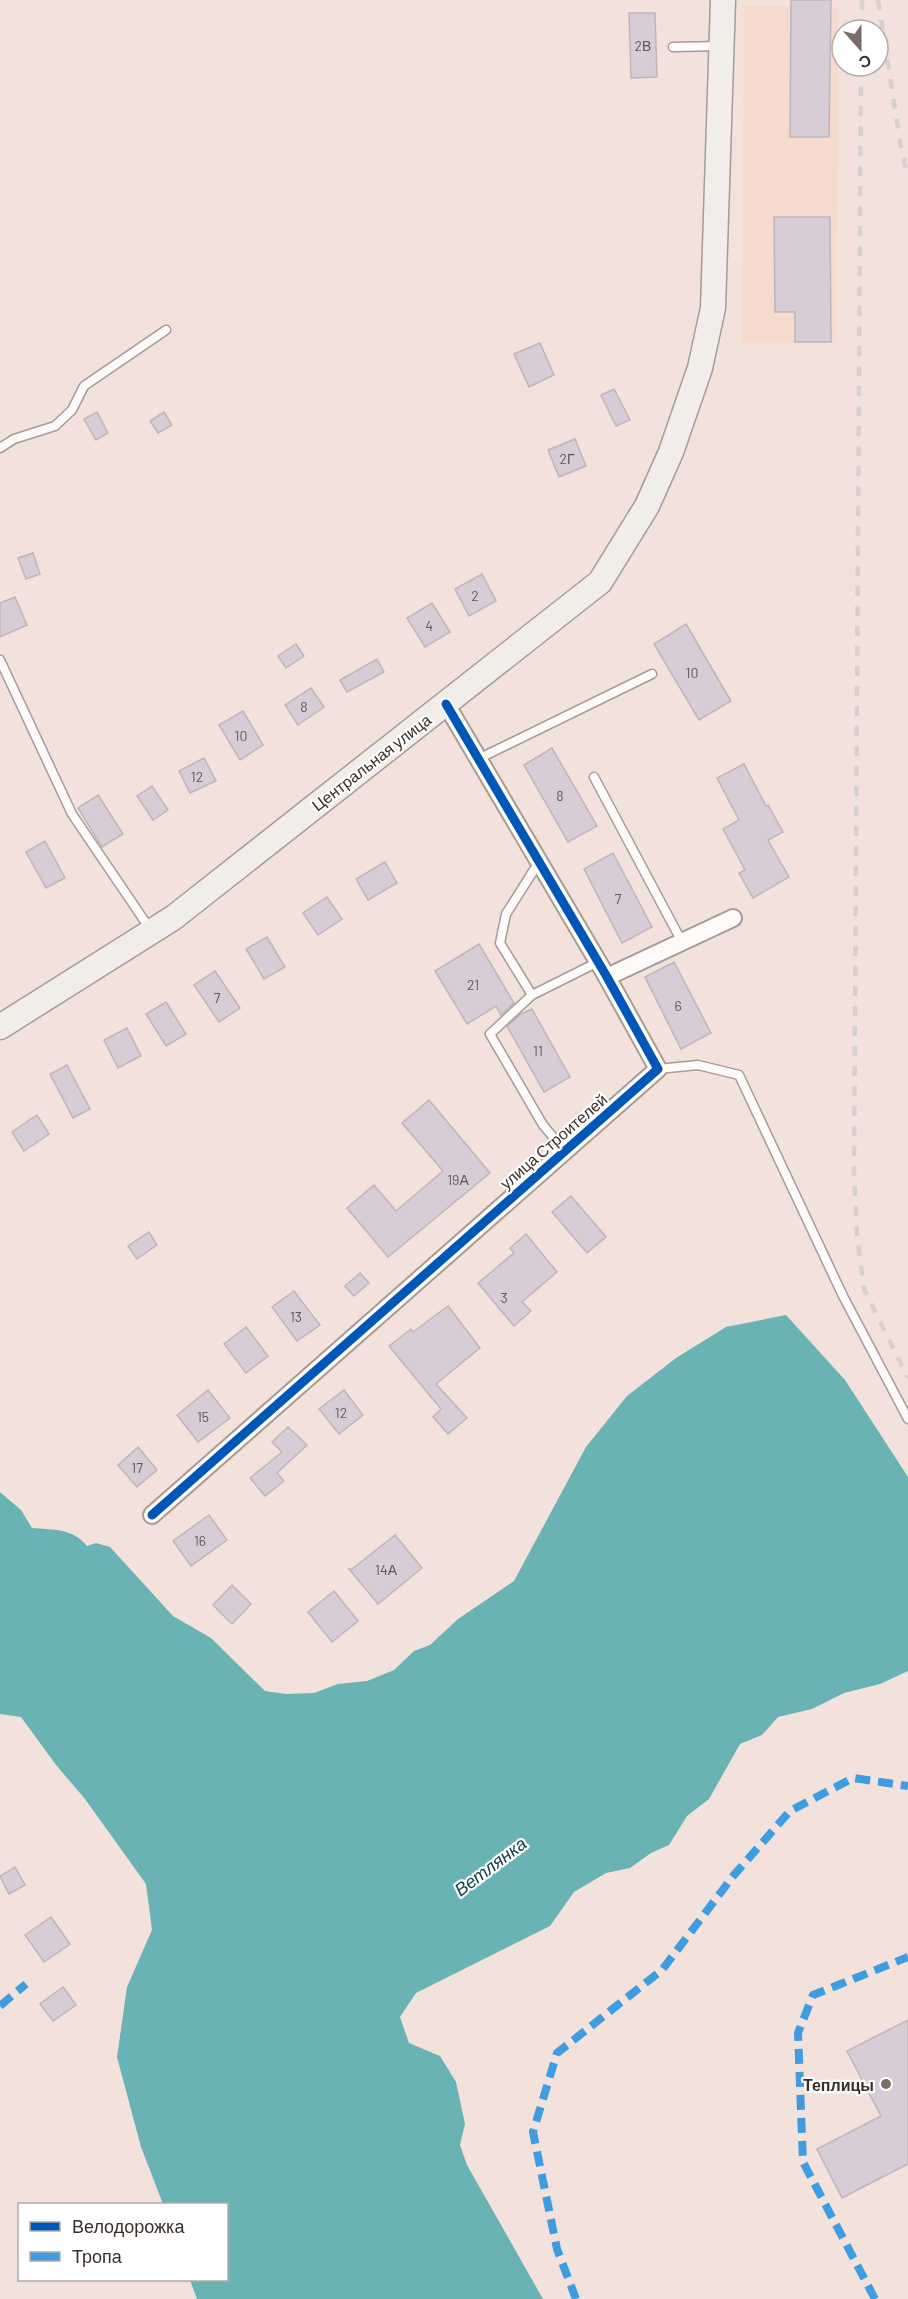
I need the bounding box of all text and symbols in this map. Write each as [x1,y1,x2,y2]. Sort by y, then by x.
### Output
north arrow [830,18,890,78]
house number: 2В [635,37,651,54]
text: С [856,52,874,74]
house number: 2Г [559,450,575,467]
house number: 2 [471,587,479,604]
house number: 4 [425,617,433,634]
house number: 10 [686,664,698,681]
house number: 8 [300,698,308,715]
street label: Центральная улица [308,710,434,814]
house number: 10 [235,727,247,744]
house number: 12 [191,768,203,785]
house number: 8 [556,787,564,804]
house number: 7 [615,890,622,907]
house number: 21 [467,976,479,993]
house number: 7 [214,989,221,1006]
house number: 6 [674,997,682,1014]
house number: 11 [533,1042,543,1059]
street label: улица Строителей [496,1089,610,1193]
house number: 19А [447,1171,469,1188]
house number: 3 [500,1289,508,1306]
house number: 13 [290,1308,302,1325]
house number: 12 [335,1404,347,1421]
house number: 15 [197,1408,209,1425]
house number: 17 [131,1459,143,1476]
house number: 16 [194,1532,206,1549]
house number: 14А [375,1561,398,1578]
water label: Ветлянка [450,1832,530,1900]
place label: Теплицы [803,2075,874,2094]
marker: Теплицы [879,2077,893,2091]
legend [18,2203,228,2281]
text: Велодорожка [72,2215,185,2237]
text: Тропа [72,2245,123,2267]

